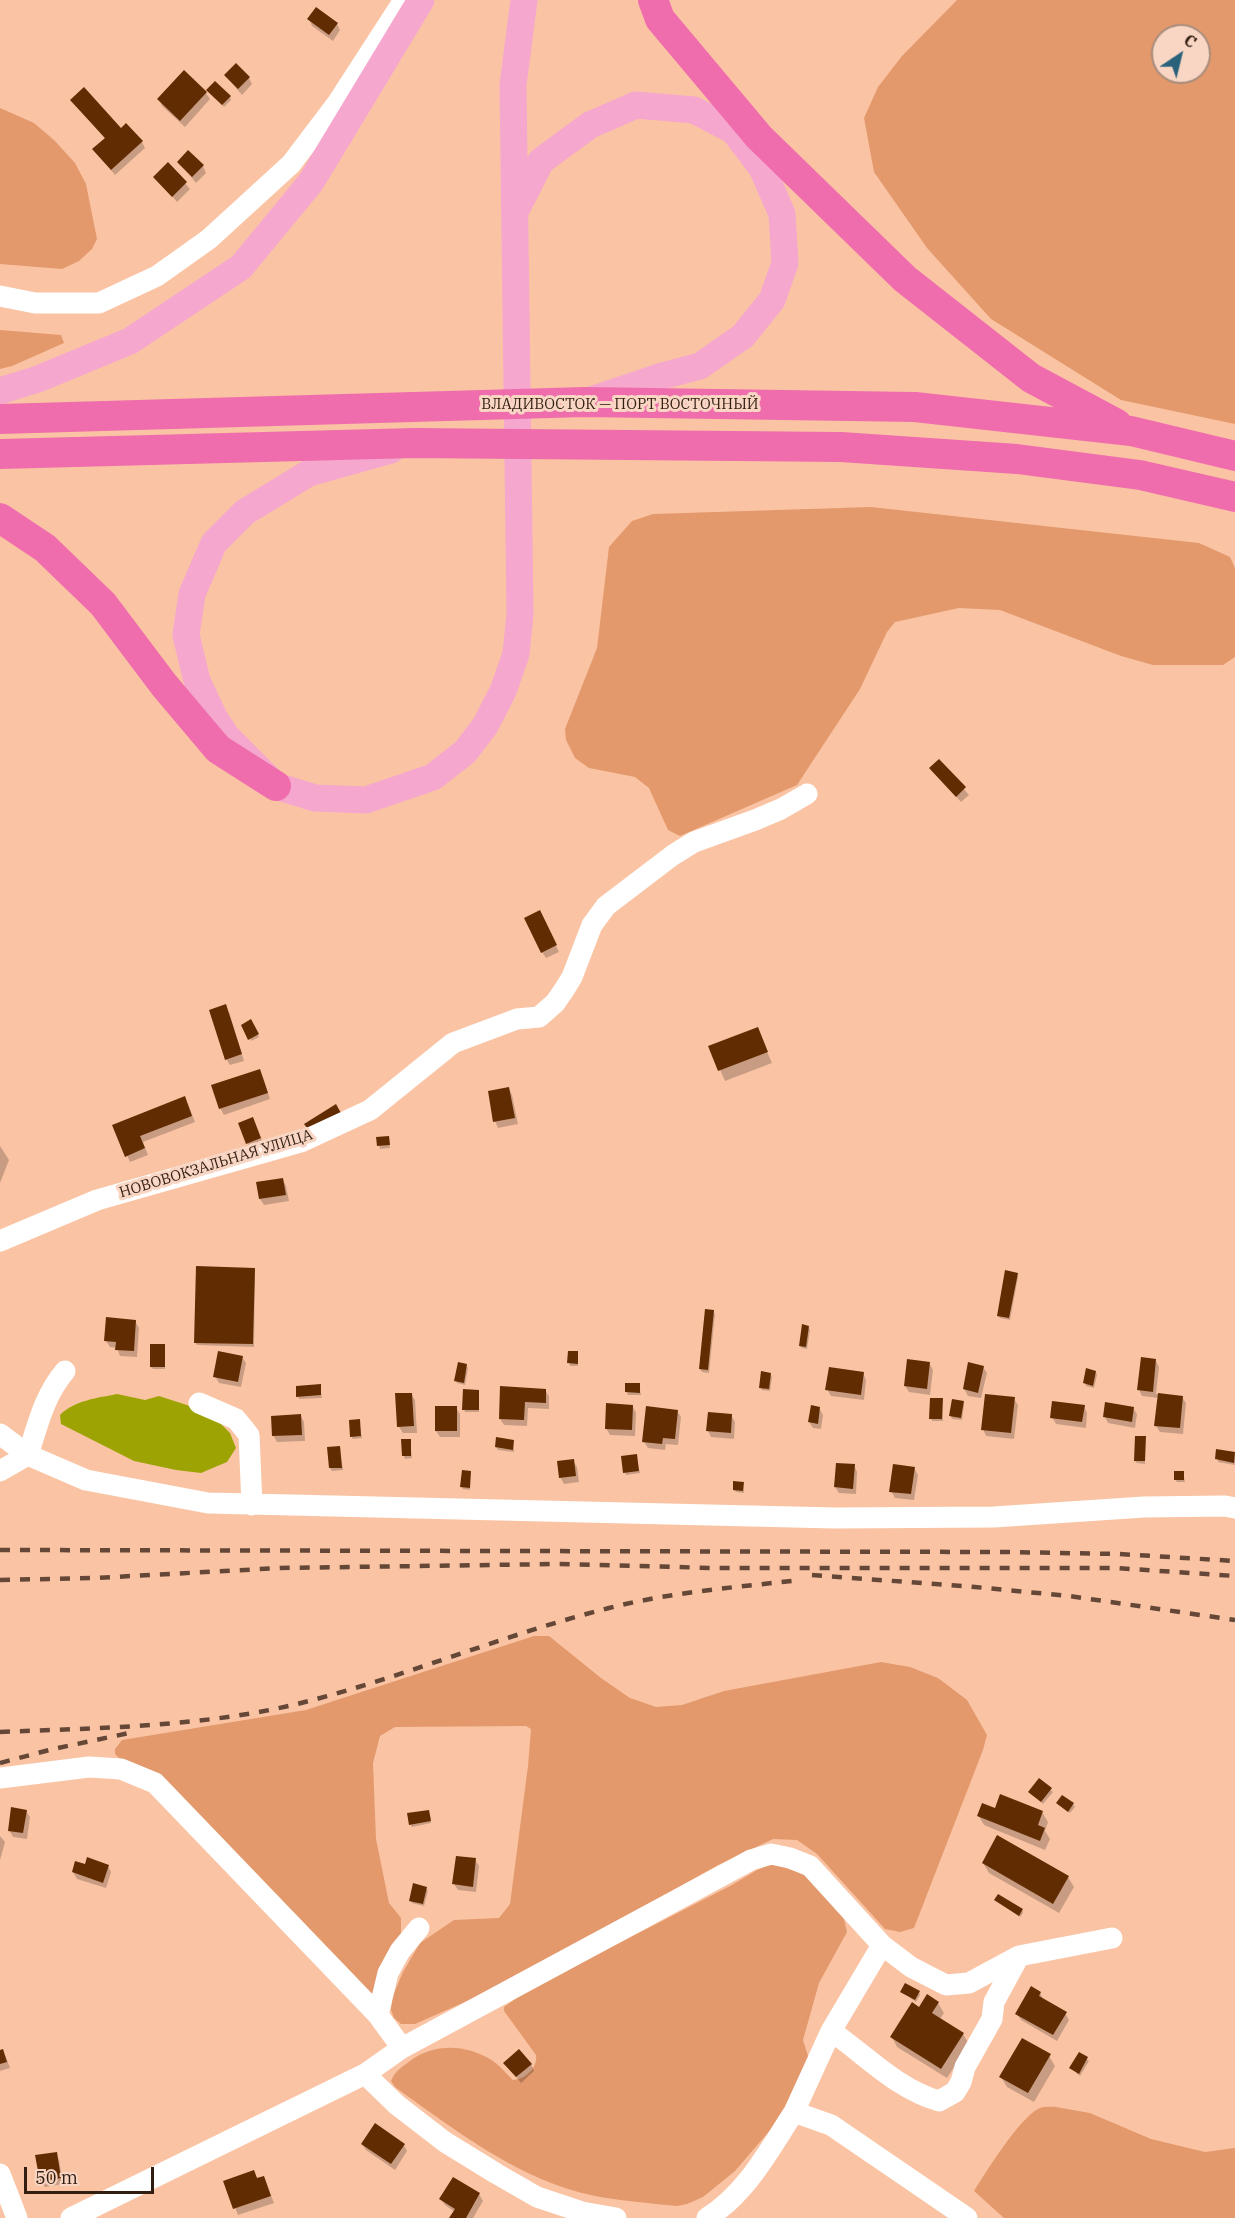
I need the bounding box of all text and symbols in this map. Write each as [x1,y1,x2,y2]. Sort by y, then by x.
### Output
north arrow [1151,24,1211,84]
text: С [1180,30,1200,52]
street label: ВЛАДИВОСТОК — ПОРТ ВОСТОЧНЫЙ [481,396,759,414]
street label: НОВОВОКЗАЛЬНАЯ УЛИЦА [117,1126,315,1202]
scale bar [27,2155,158,2193]
text: 50 m [35,2166,78,2189]

